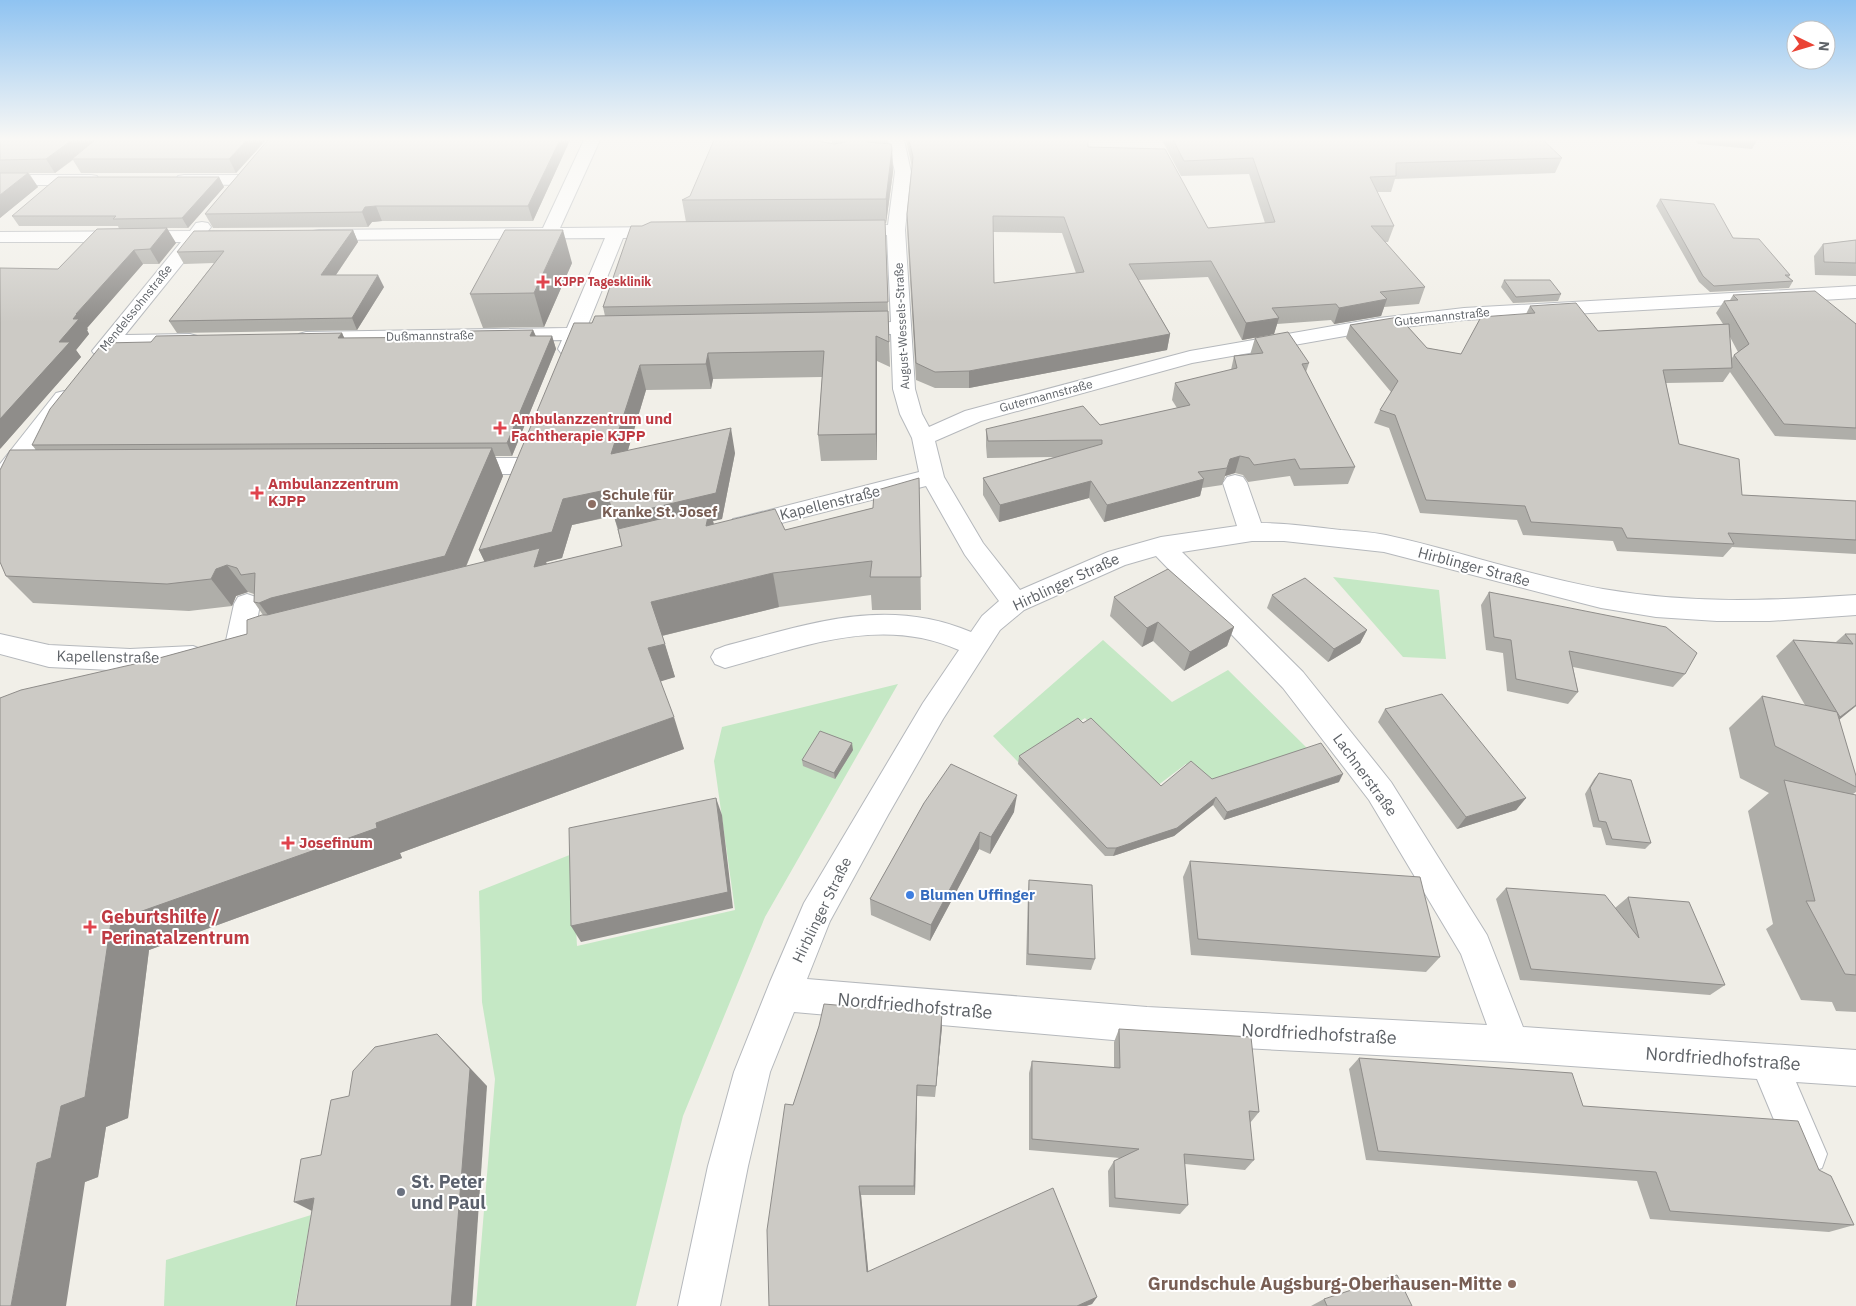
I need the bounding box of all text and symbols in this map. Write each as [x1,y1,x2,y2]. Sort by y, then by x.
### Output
north arrow [1786,20,1836,70]
text: N [1815,40,1833,52]
street label: Mendelssohnstraße [96,261,175,354]
street label: August-Wessels-Straße [891,262,912,390]
place label: KJPP Tagesklinik [554,274,651,289]
marker: KJPP Tagesklinik [536,275,550,289]
street label: Gutermannstraße [1394,304,1491,329]
street label: Dußmannstraße [386,327,475,344]
street label: Gutermannstraße [998,376,1094,415]
place label: Ambulanzzentrum und Fachtherapie KJPP [511,409,672,445]
marker: Ambulanzzentrum und Fachtherapie KJPP [493,421,507,435]
place label: Ambulanzzentrum KJPP [268,474,399,510]
street label: Kapellenstraße [778,481,882,524]
place label: Schule für Kranke St. Josef [602,485,718,521]
marker: Ambulanzzentrum KJPP [250,486,264,500]
marker: Schule für Kranke St. Josef [586,498,598,510]
street label: Hirblinger Straße [1416,542,1532,591]
street label: Hirblinger Straße [1010,549,1122,615]
street label: Kapellenstraße [56,646,160,667]
street label: Lachnerstraße [1329,730,1402,820]
place label: Josefinum [299,833,373,852]
marker: Josefinum [281,836,295,850]
street label: Hirblinger Straße [788,854,855,966]
place label: Blumen Uffinger [920,885,1035,904]
marker: Blumen Uffinger [904,889,916,901]
place label: Geburtshilfe / Perinatalzentrum [101,905,249,949]
marker: Geburtshilfe / Perinatalzentrum [83,920,97,934]
street label: Nordfriedhofstraße [837,987,994,1024]
street label: Nordfriedhofstraße [1241,1018,1397,1049]
street label: Nordfriedhofstraße [1645,1042,1802,1075]
place label: St. Peter und Paul [411,1170,486,1214]
marker: St. Peter und Paul [395,1186,407,1198]
place label: Grundschule Augsburg-Oberhausen-Mitte [1148,1272,1502,1295]
marker: Grundschule Augsburg-Oberhausen-Mitte [1506,1278,1518,1290]

